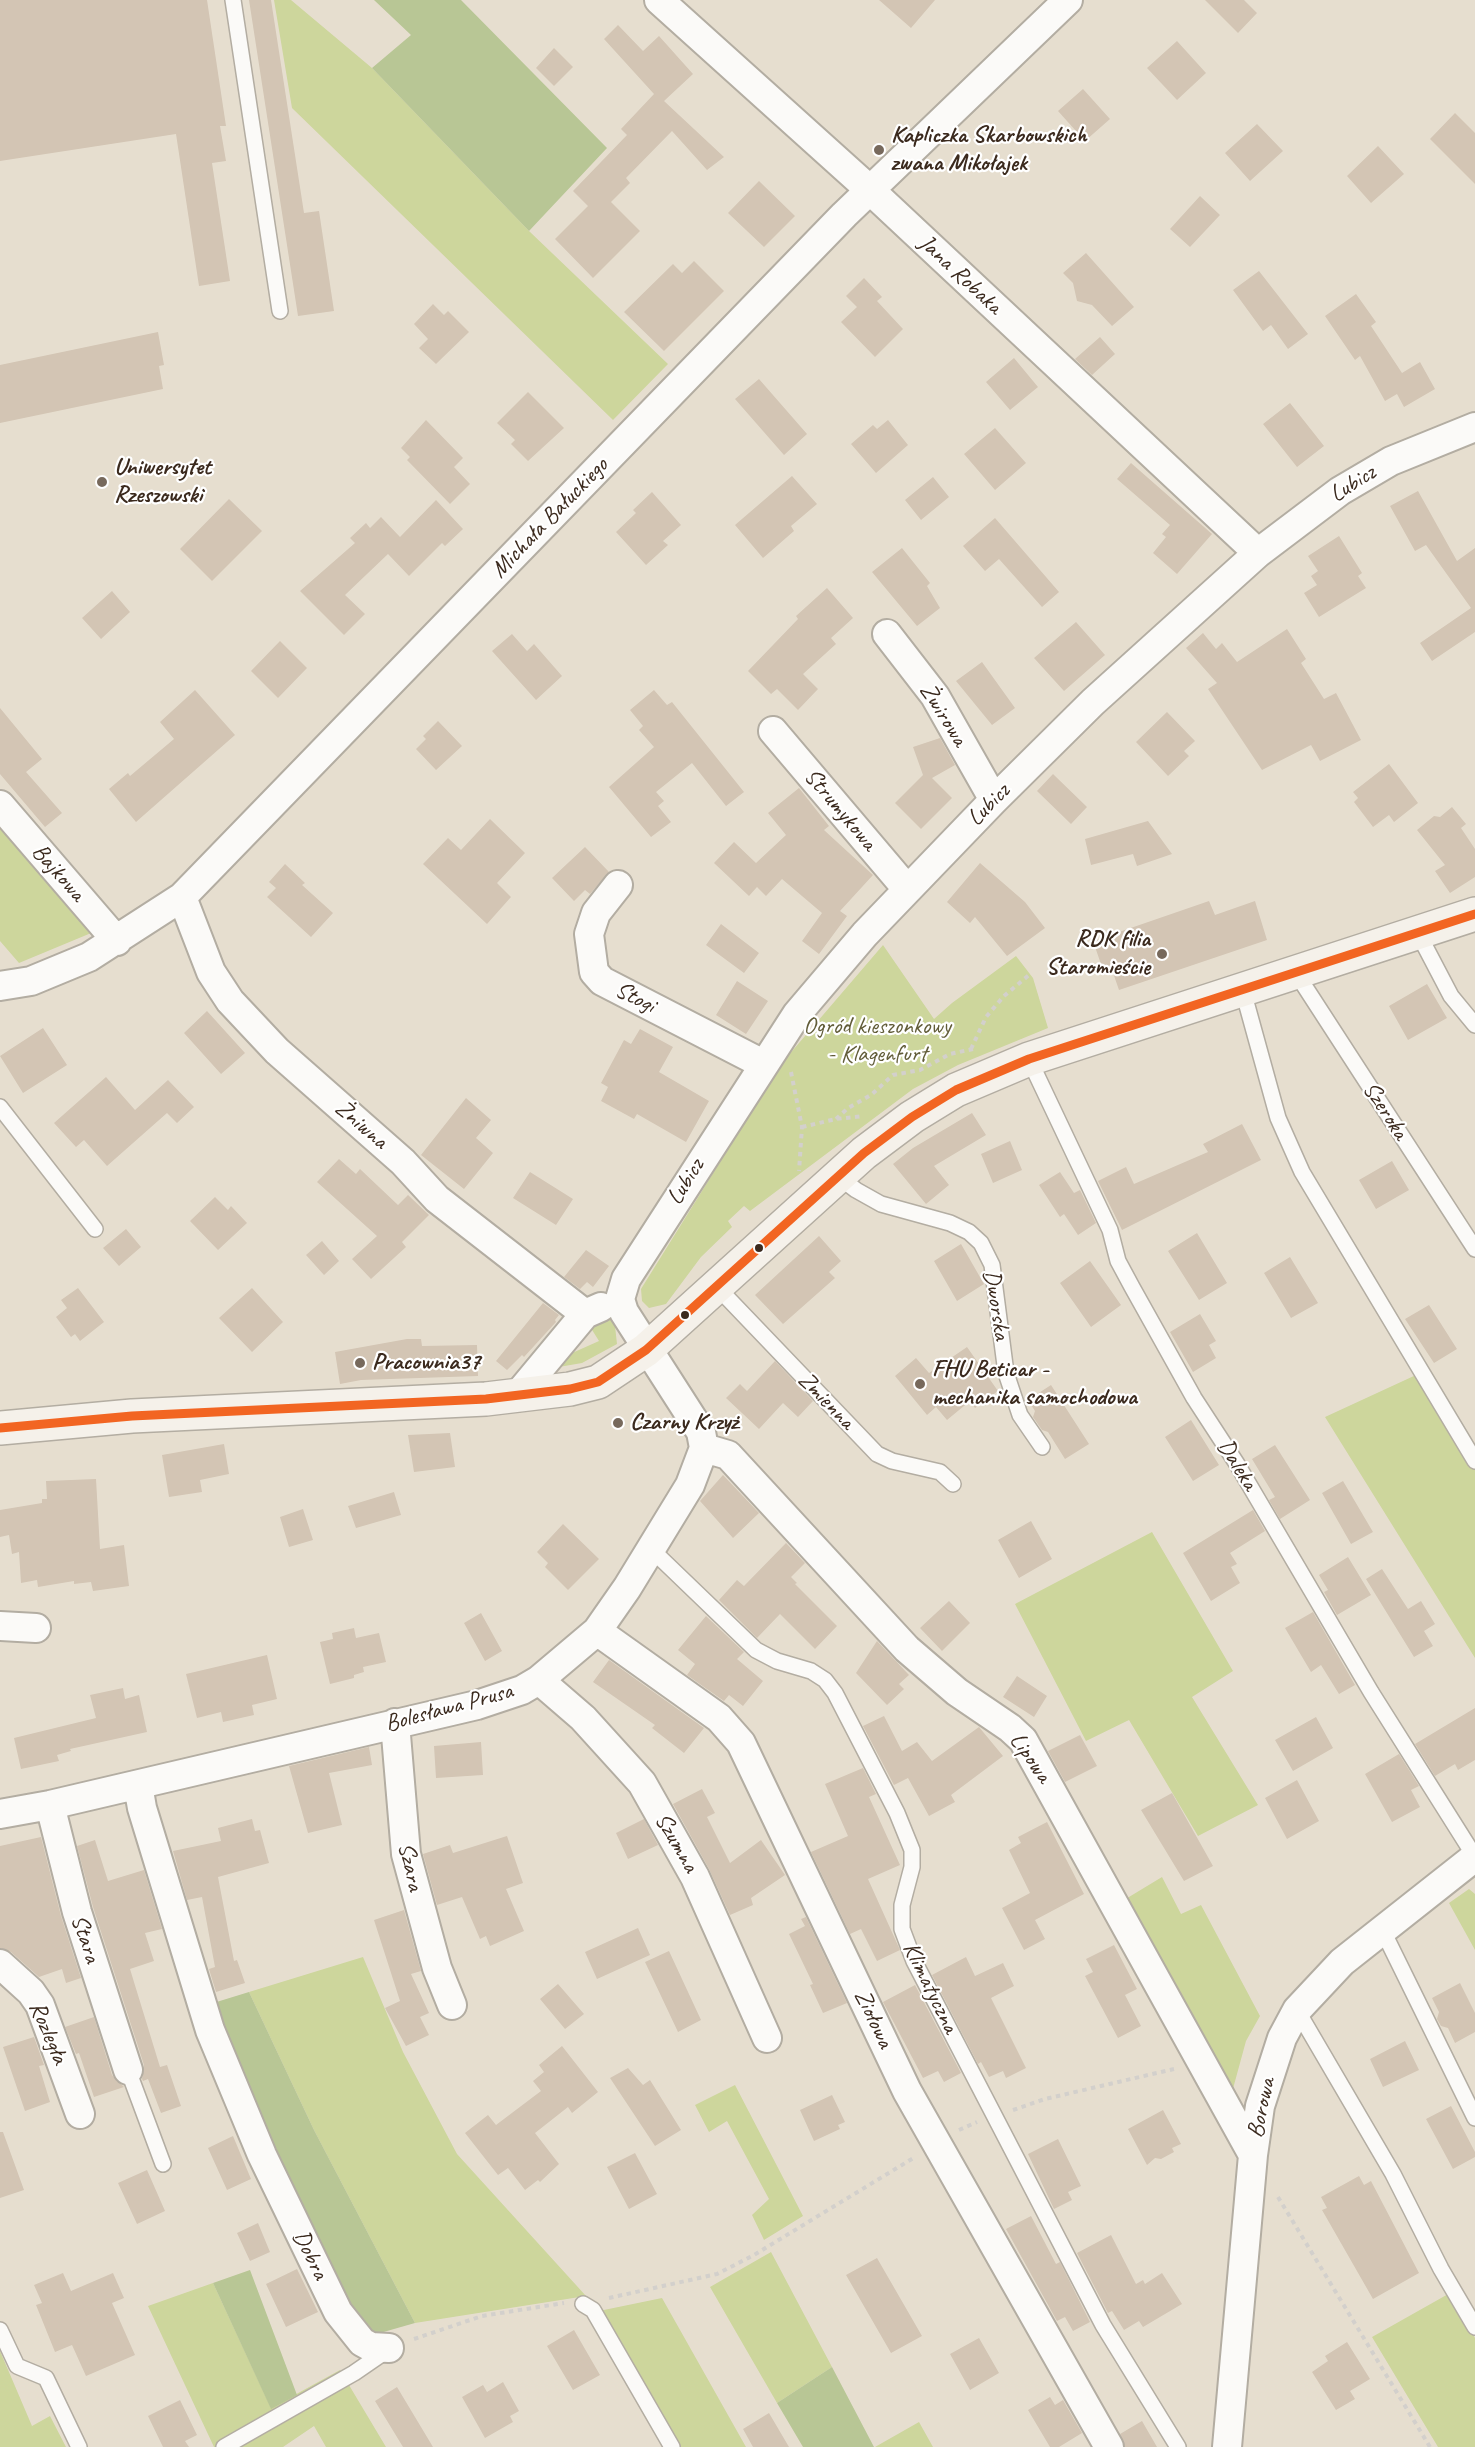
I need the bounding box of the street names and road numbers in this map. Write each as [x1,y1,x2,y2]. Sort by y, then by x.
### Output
street label: Jana Robaka [912,229,1008,321]
street label: Michała Bałuckiego [485,452,615,584]
street label: Lubicz [1325,459,1381,509]
street label: Żwirowa [912,678,974,752]
street label: Strumykowa [797,763,883,857]
street label: Lubicz [962,778,1016,832]
street label: Bajkowa [25,838,91,908]
street label: Stogi [610,976,660,1020]
street label: Szeroka [1356,1077,1414,1145]
street label: Żniwna [329,1094,393,1156]
street label: Lubicz [661,1154,711,1210]
street label: Dworska [976,1268,1016,1342]
street label: Zmienna [792,1366,860,1436]
street label: Daleka [1210,1434,1264,1496]
street label: Bolesława Prusa [382,1677,516,1739]
street label: Lipowa [1003,1727,1057,1789]
street label: Szumna [648,1808,704,1878]
street label: Szara [391,1840,429,1894]
street label: Stara [64,1911,106,1967]
street label: Klimatyczna [896,1938,964,2038]
street label: Ziołowa [847,1985,899,2053]
street label: Rozległa [22,1997,74,2069]
street label: Borowa [1242,2076,1282,2140]
street label: Dobra [286,2226,334,2284]

